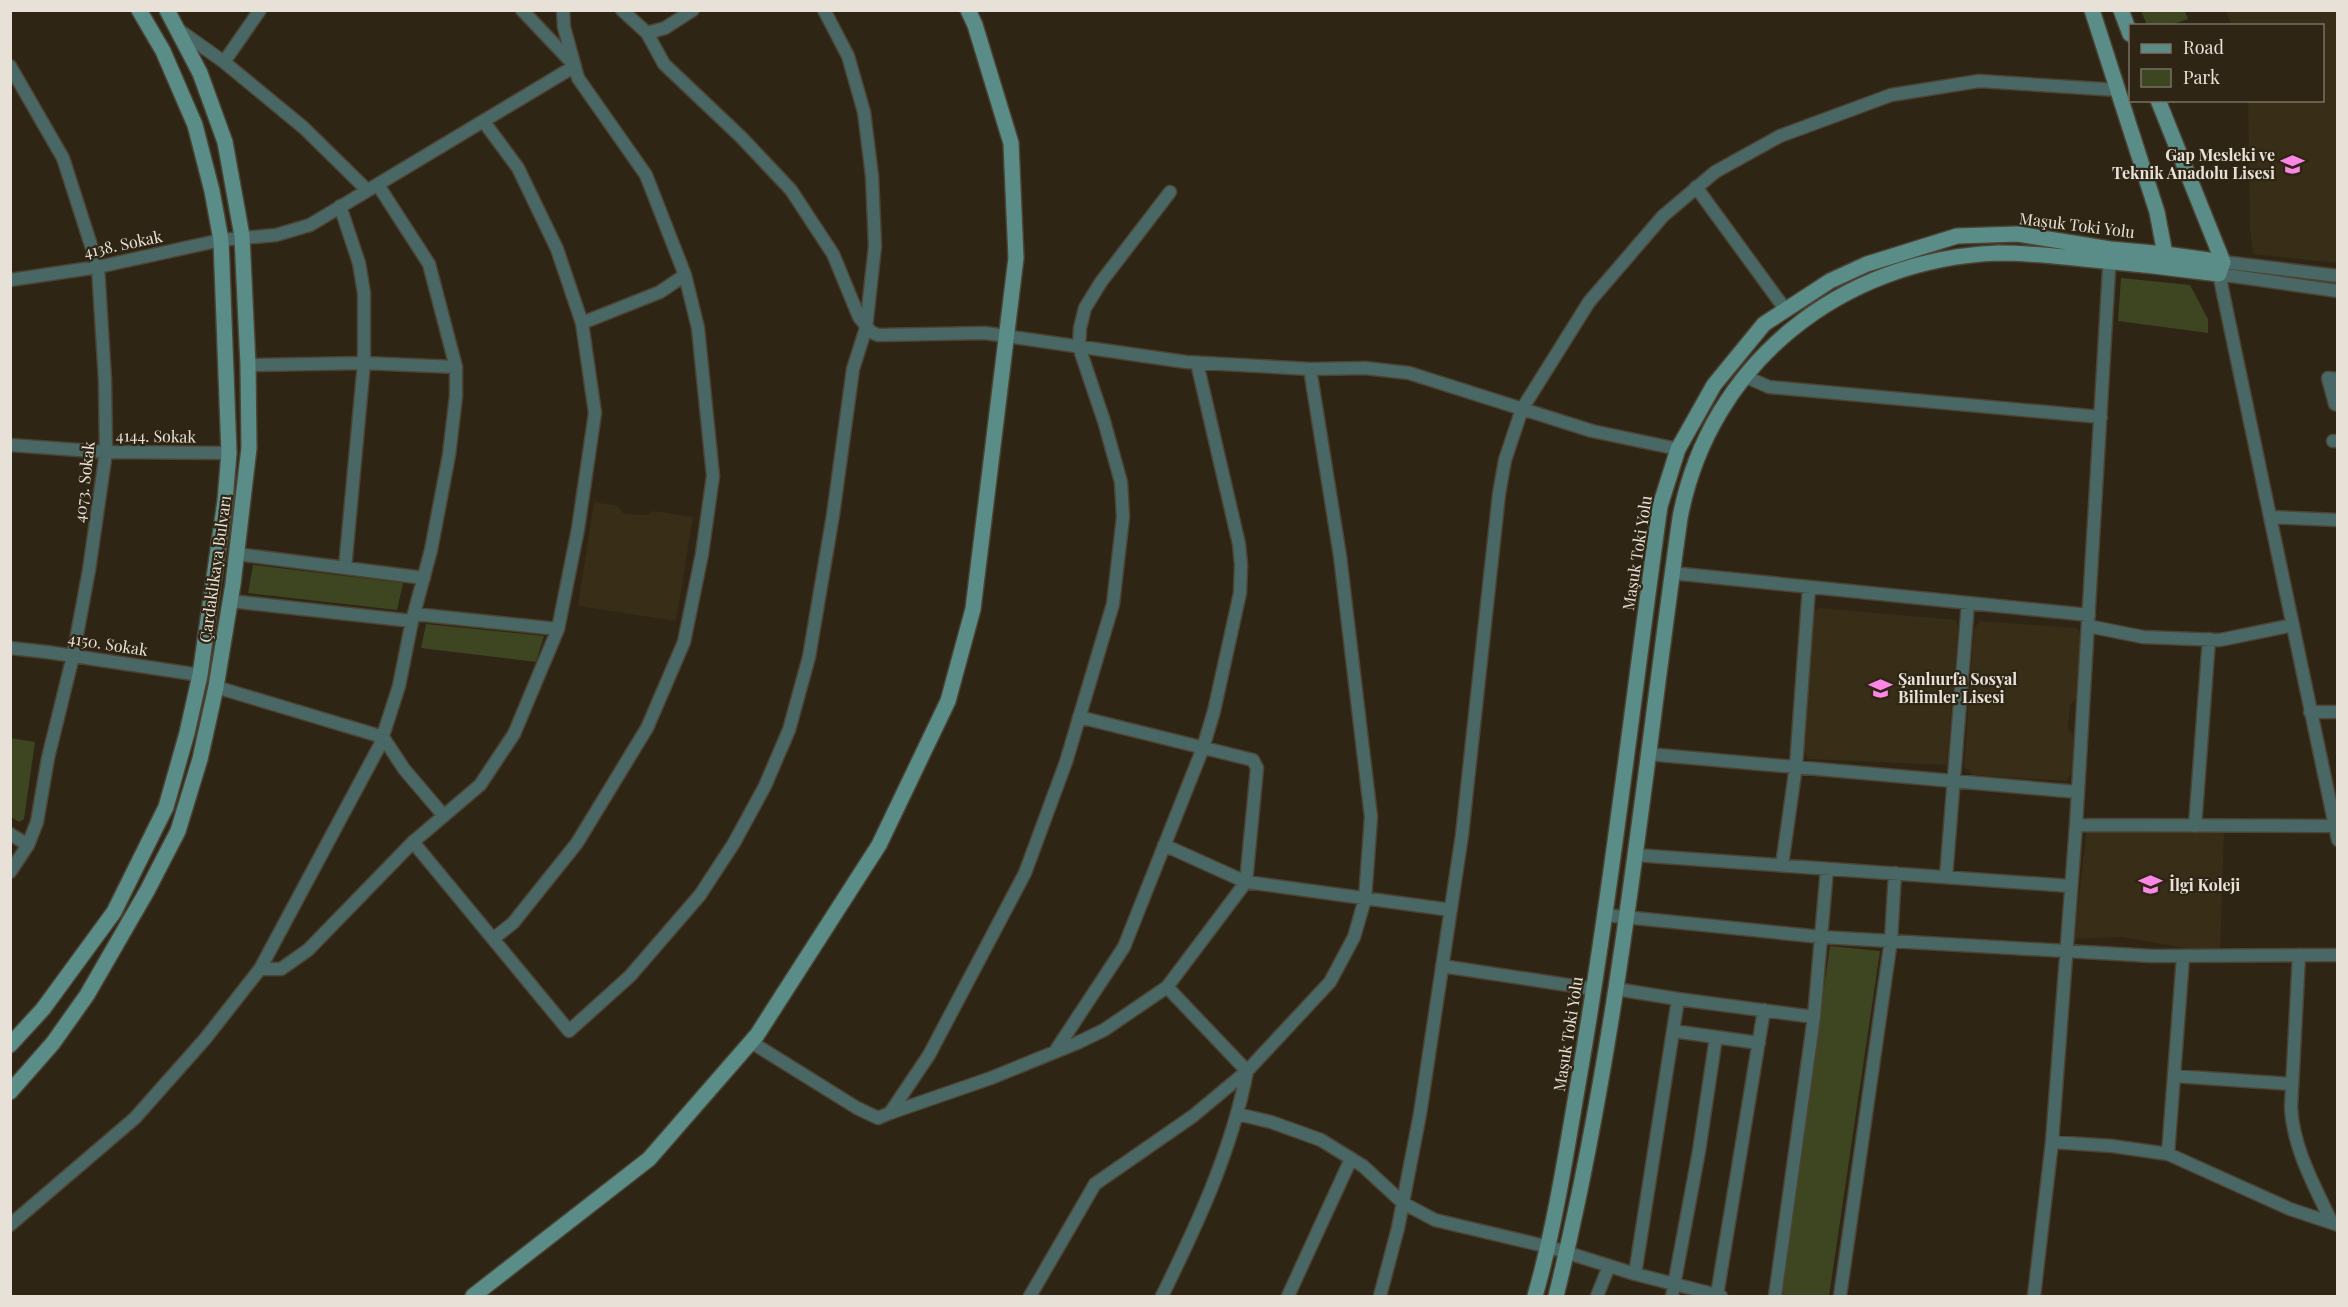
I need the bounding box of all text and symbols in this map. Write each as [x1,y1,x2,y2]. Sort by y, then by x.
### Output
legend [2129,24,2324,102]
text: Road [2183,35,2224,59]
text: Park [2183,65,2220,89]
place label: Gap Mesleki ve Teknik Anadolu Lisesi [2112,144,2275,183]
school or university icon: Gap Mesleki ve Teknik Anadolu Lisesi [2280,151,2306,177]
street label: Maşuk Toki Yolu [2018,207,2136,242]
street label: 4138. Sokak [82,225,164,262]
street label: 4144. Sokak [116,424,197,447]
street label: 4073. Sokak [68,440,99,524]
street label: Çardaklıkaya Bulvarı [194,494,235,644]
street label: Maşuk Toki Yolu [1617,494,1656,612]
street label: 4150. Sokak [67,627,150,660]
place label: Şanlıurfa Sosyal Bilimler Lisesi [1898,668,2017,707]
school or university icon: Şanlıurfa Sosyal Bilimler Lisesi [1867,675,1893,701]
school or university icon: İlgi Koleji [2138,872,2164,898]
place label: İlgi Koleji [2169,874,2240,895]
street label: Maşuk Toki Yolu [1548,975,1587,1093]

